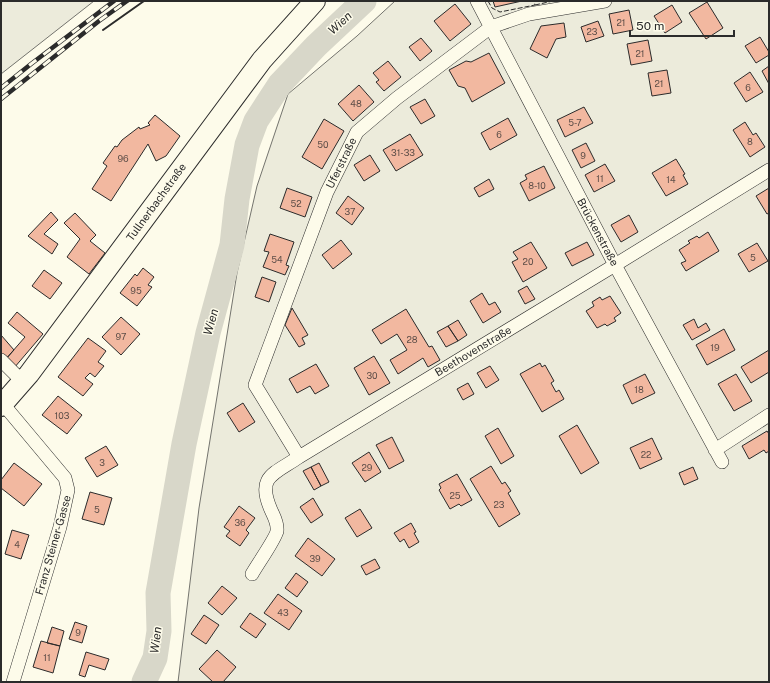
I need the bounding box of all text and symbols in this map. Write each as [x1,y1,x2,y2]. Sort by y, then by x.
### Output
water label: Wien [325,8,355,37]
scale bar [630,12,734,38]
house number: 21 [616,17,626,28]
text: 50 m [636,19,664,33]
house number: 23 [586,26,598,37]
house number: 21 [635,48,645,59]
house number: 21 [654,78,664,89]
house number: 6 [745,82,751,93]
house number: 48 [350,98,362,109]
house number: 5-7 [568,117,582,128]
house number: 6 [496,129,502,140]
street label: Uferstraße [324,136,358,190]
house number: 8 [747,136,753,147]
house number: 50 [317,139,329,150]
house number: 31-33 [391,147,415,158]
house number: 9 [580,150,586,161]
house number: 96 [117,153,129,164]
street label: Tullnerbachstraße [124,161,188,243]
house number: 11 [596,173,604,184]
house number: 14 [666,174,676,185]
house number: 8-10 [528,180,546,191]
street label: Brückenstraße [575,196,621,268]
house number: 52 [290,198,302,209]
house number: 37 [345,206,355,217]
house number: 5 [750,252,756,263]
house number: 54 [271,254,283,265]
house number: 20 [523,256,534,267]
house number: 95 [130,285,142,296]
water label: Wien [201,307,221,337]
street label: Beethovenstraße [433,323,513,379]
house number: 97 [116,331,126,342]
house number: 28 [406,334,418,345]
house number: 19 [710,342,720,353]
house number: 30 [366,370,378,381]
house number: 18 [634,384,644,395]
house number: 103 [55,410,70,421]
house number: 22 [641,449,651,460]
house number: 3 [99,457,105,468]
house number: 29 [362,462,373,473]
house number: 25 [449,490,461,501]
street label: Franz Steiner-Gasse [33,494,73,596]
house number: 23 [493,499,505,510]
house number: 5 [94,504,100,515]
house number: 36 [234,517,246,528]
house number: 4 [14,539,20,550]
house number: 39 [309,553,321,564]
house number: 43 [277,607,289,618]
water label: Wien [147,625,165,654]
house number: 9 [75,627,81,638]
house number: 11 [43,652,51,663]

